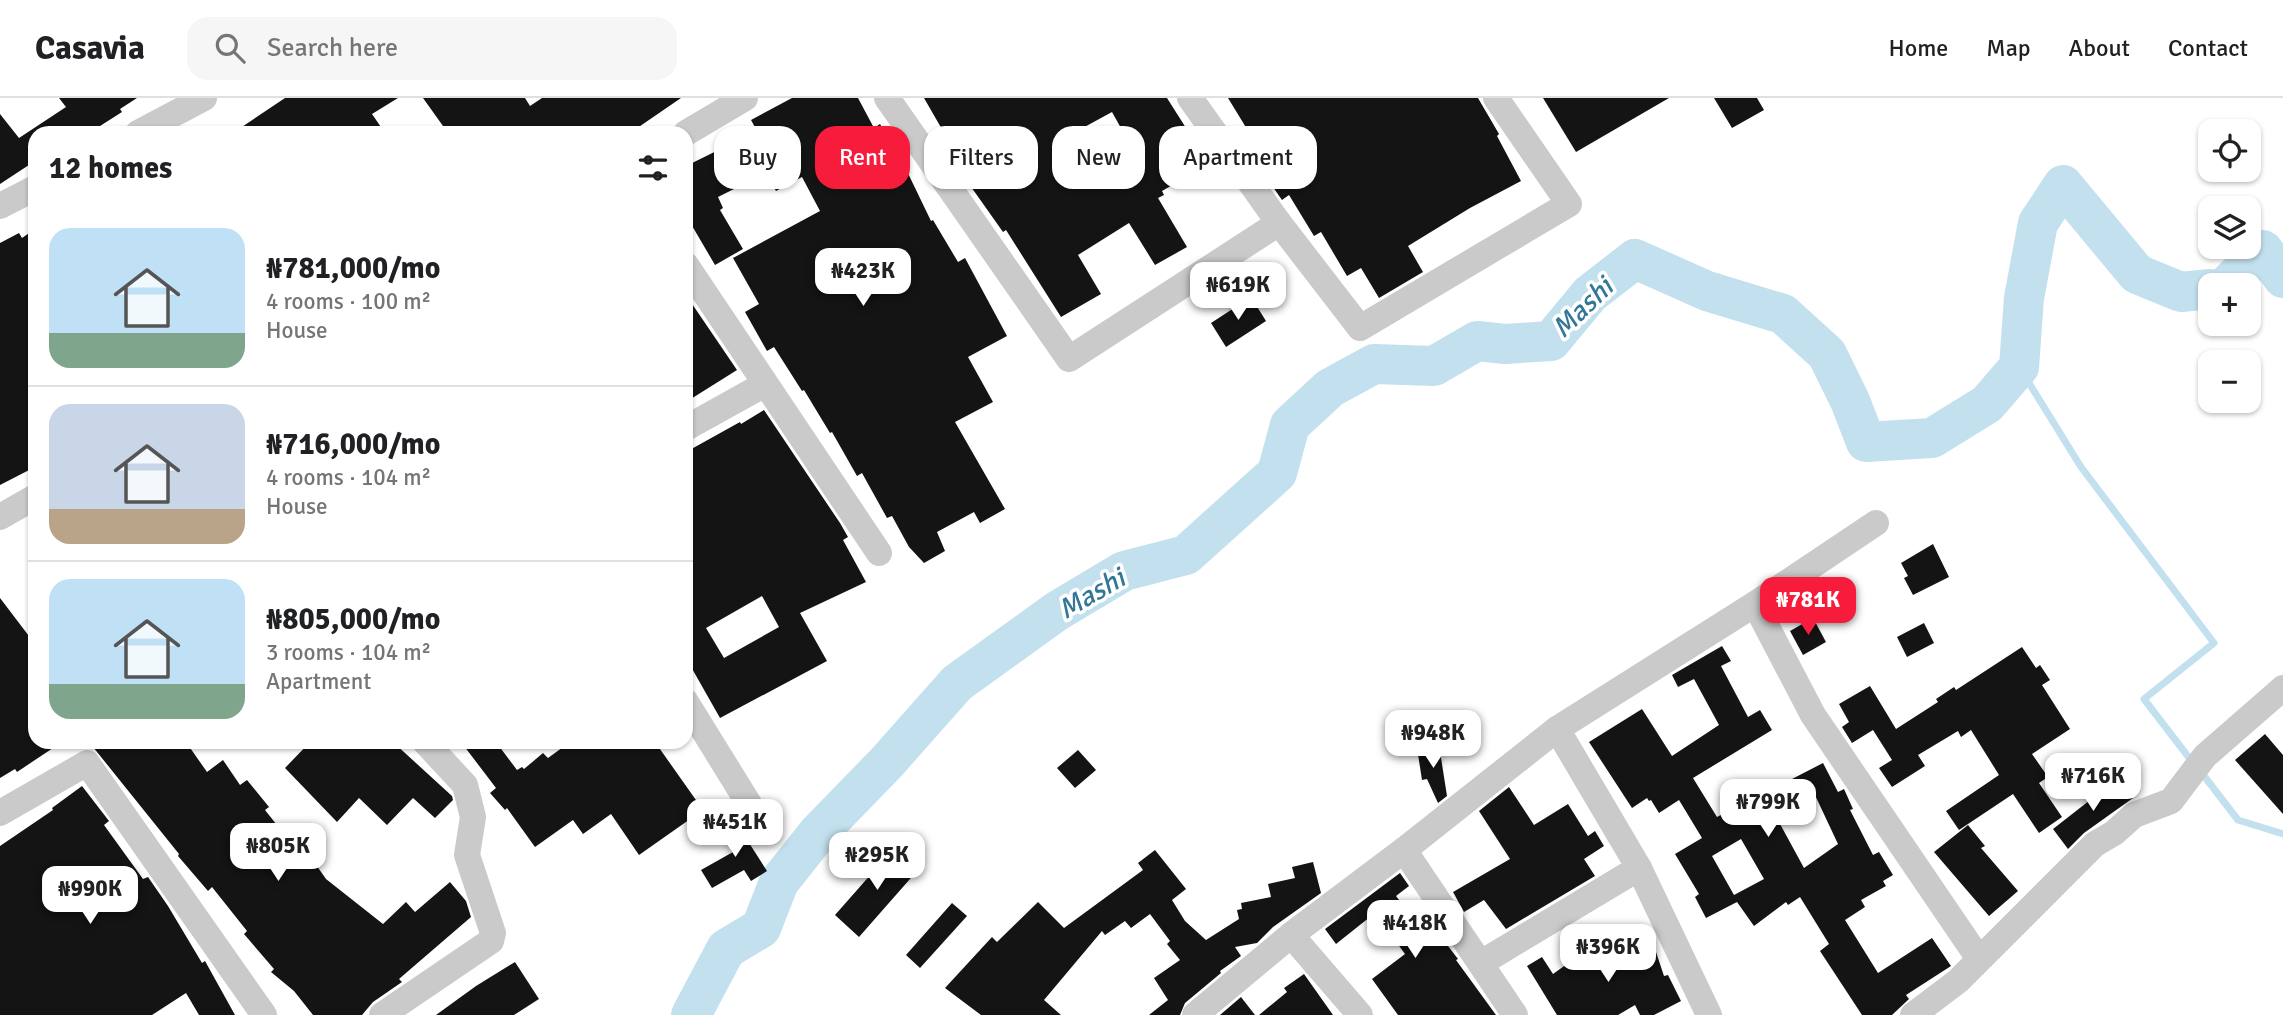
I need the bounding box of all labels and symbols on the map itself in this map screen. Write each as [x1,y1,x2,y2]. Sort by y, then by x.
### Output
pin: ₦423K [814,248,912,308]
pin: ₦619K [1189,262,1287,322]
water label: Mashi [1545,269,1622,345]
water label: Mashi [1052,560,1133,627]
pin: ₦781K [1759,578,1857,637]
pin: ₦948K [1384,710,1482,770]
pin: ₦716K [2044,754,2142,813]
pin: ₦799K [1719,780,1817,839]
pin: ₦451K [686,800,784,859]
pin: ₦805K [229,824,327,883]
pin: ₦295K [828,832,926,892]
pin: ₦990K [41,866,139,926]
pin: ₦418K [1366,900,1464,960]
pin: ₦396K [1559,924,1657,984]

